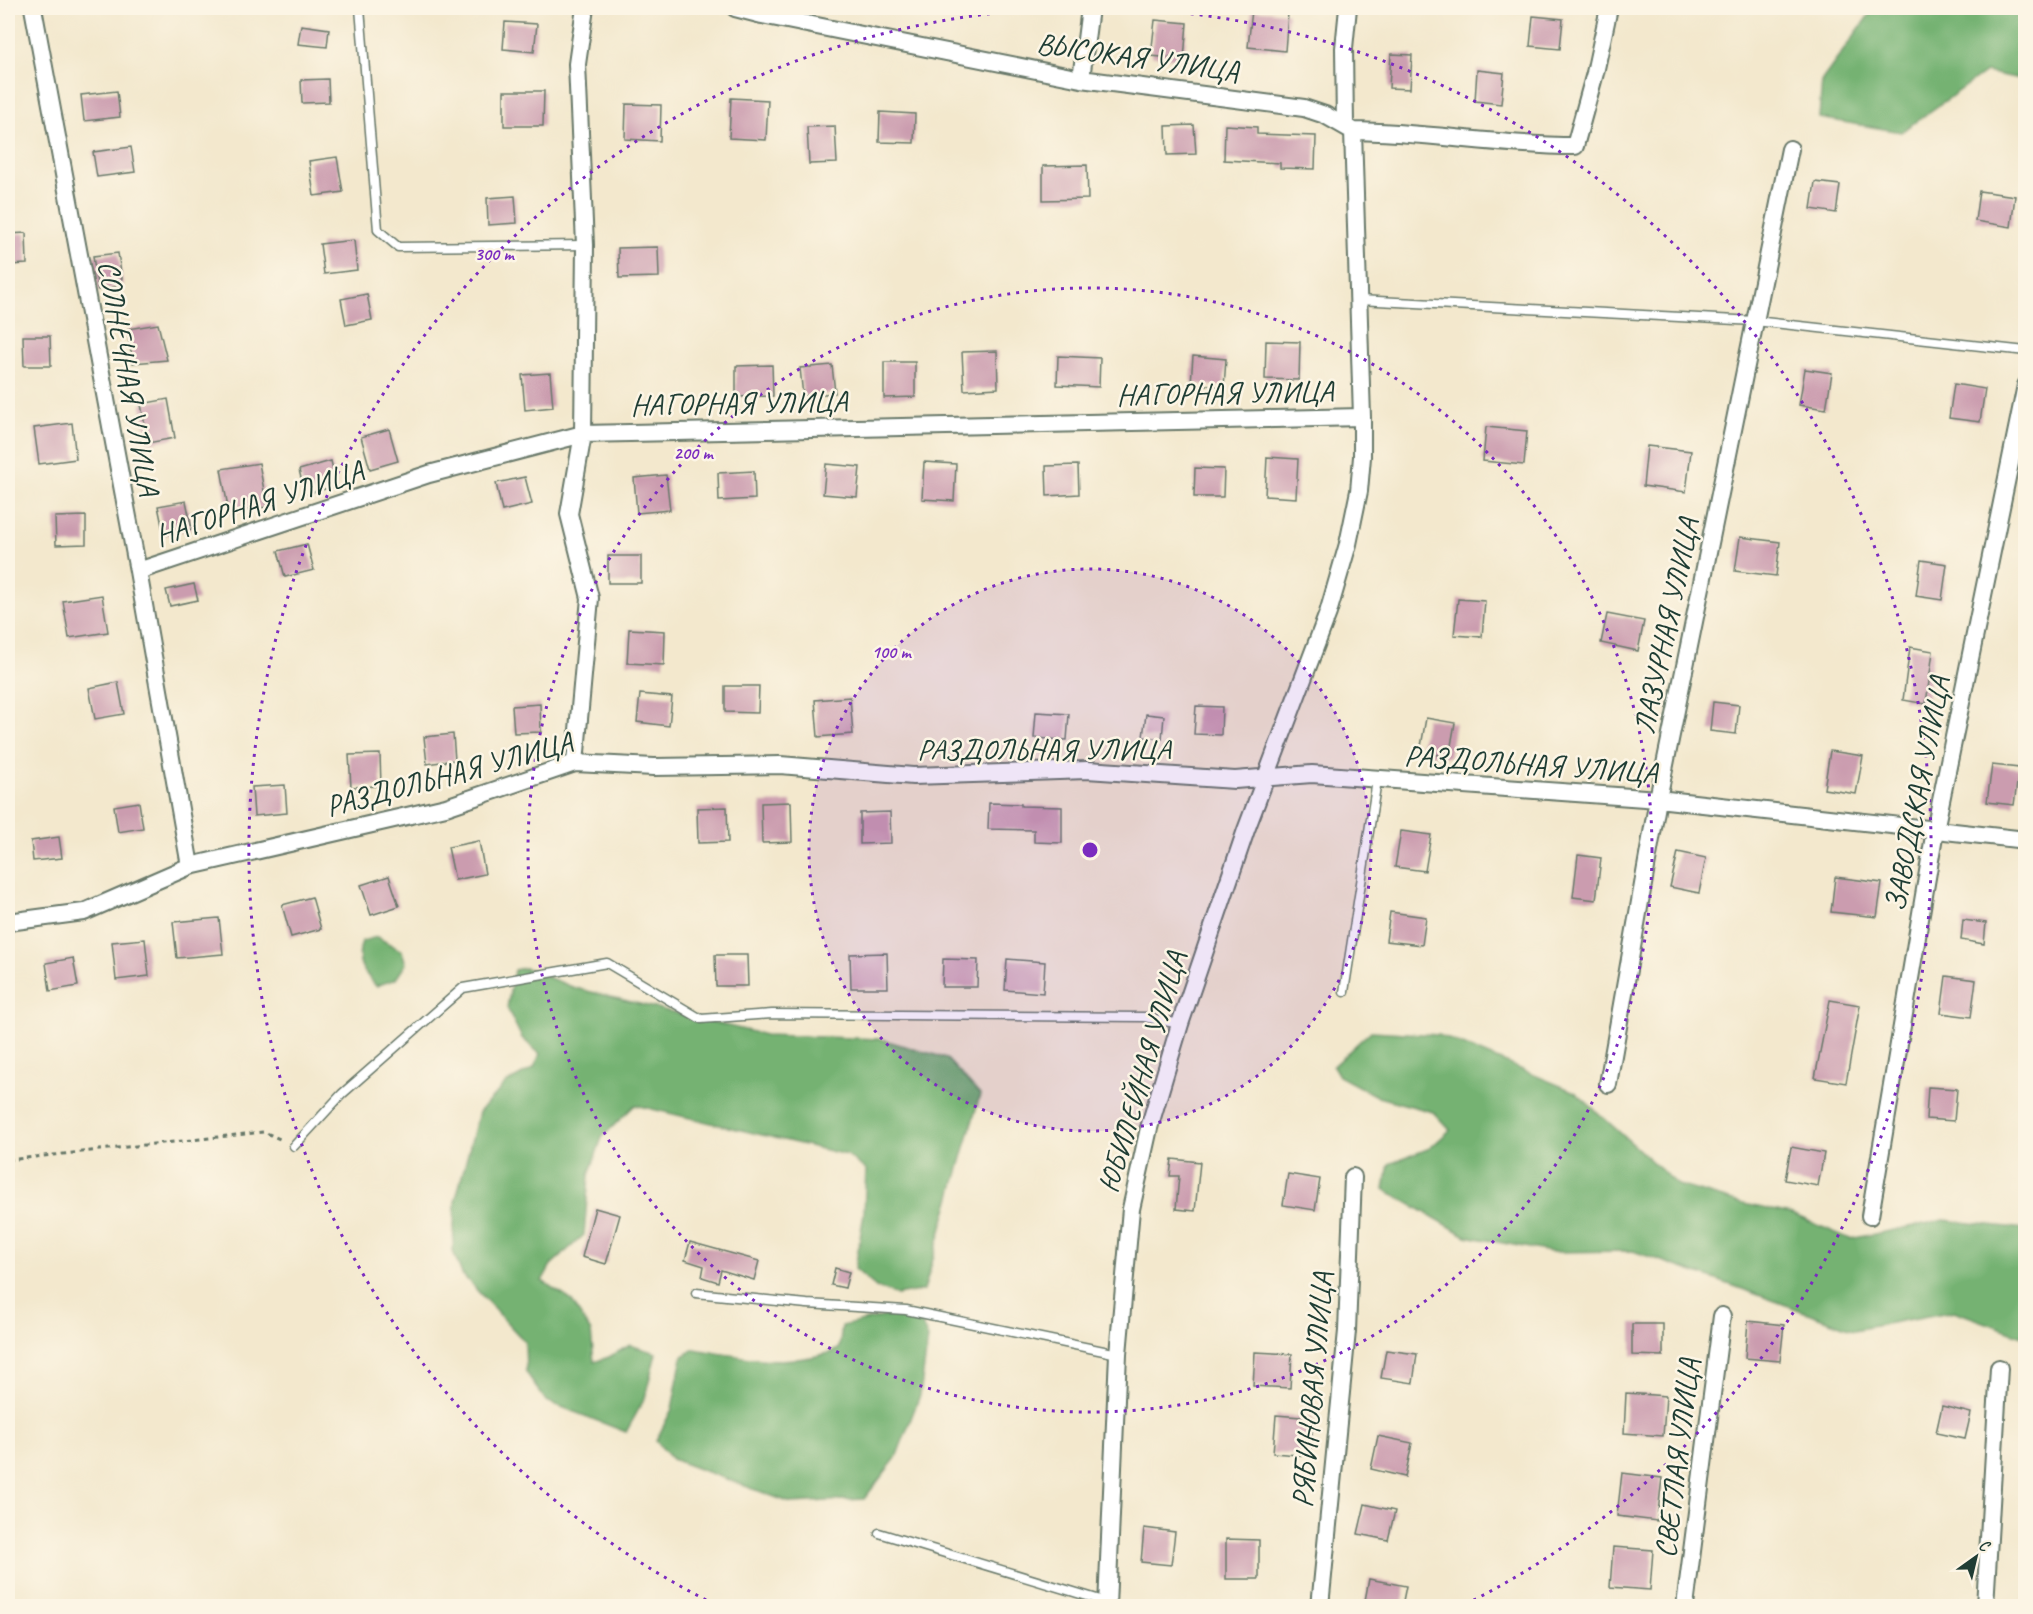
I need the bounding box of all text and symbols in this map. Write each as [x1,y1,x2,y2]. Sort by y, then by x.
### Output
street label: ВЫСОКАЯ УЛИЦА [1034,24,1242,90]
text: 300 m [475,243,515,265]
street label: СОЛНЕЧНАЯ УЛИЦА [90,258,169,500]
street label: НАГОРНАЯ УЛИЦА [1116,372,1336,414]
street label: НАГОРНАЯ УЛИЦА [630,382,850,424]
text: 200 m [674,442,714,464]
street label: НАГОРНАЯ УЛИЦА [150,451,370,555]
street label: ЛАЗУРНАЯ УЛИЦА [1625,513,1708,737]
text: 100 m [872,641,912,663]
street label: ЗАВОДСКАЯ УЛИЦА [1876,672,1959,915]
street label: РАЗДОЛЬНАЯ УЛИЦА [322,722,578,825]
street label: РАЗДОЛЬНАЯ УЛИЦА [917,730,1173,768]
street label: РАЗДОЛЬНАЯ УЛИЦА [1403,736,1661,792]
centre of rings [1080,840,1100,860]
street label: ЮБИЛЕЙНАЯ УЛИЦА [1089,946,1195,1197]
street label: РЯБИНОВАЯ УЛИЦА [1283,1270,1341,1509]
street label: СВЕТЛАЯ УЛИЦА [1646,1355,1708,1560]
north arrow [1946,1527,2006,1587]
text: С [1975,1535,1994,1557]

